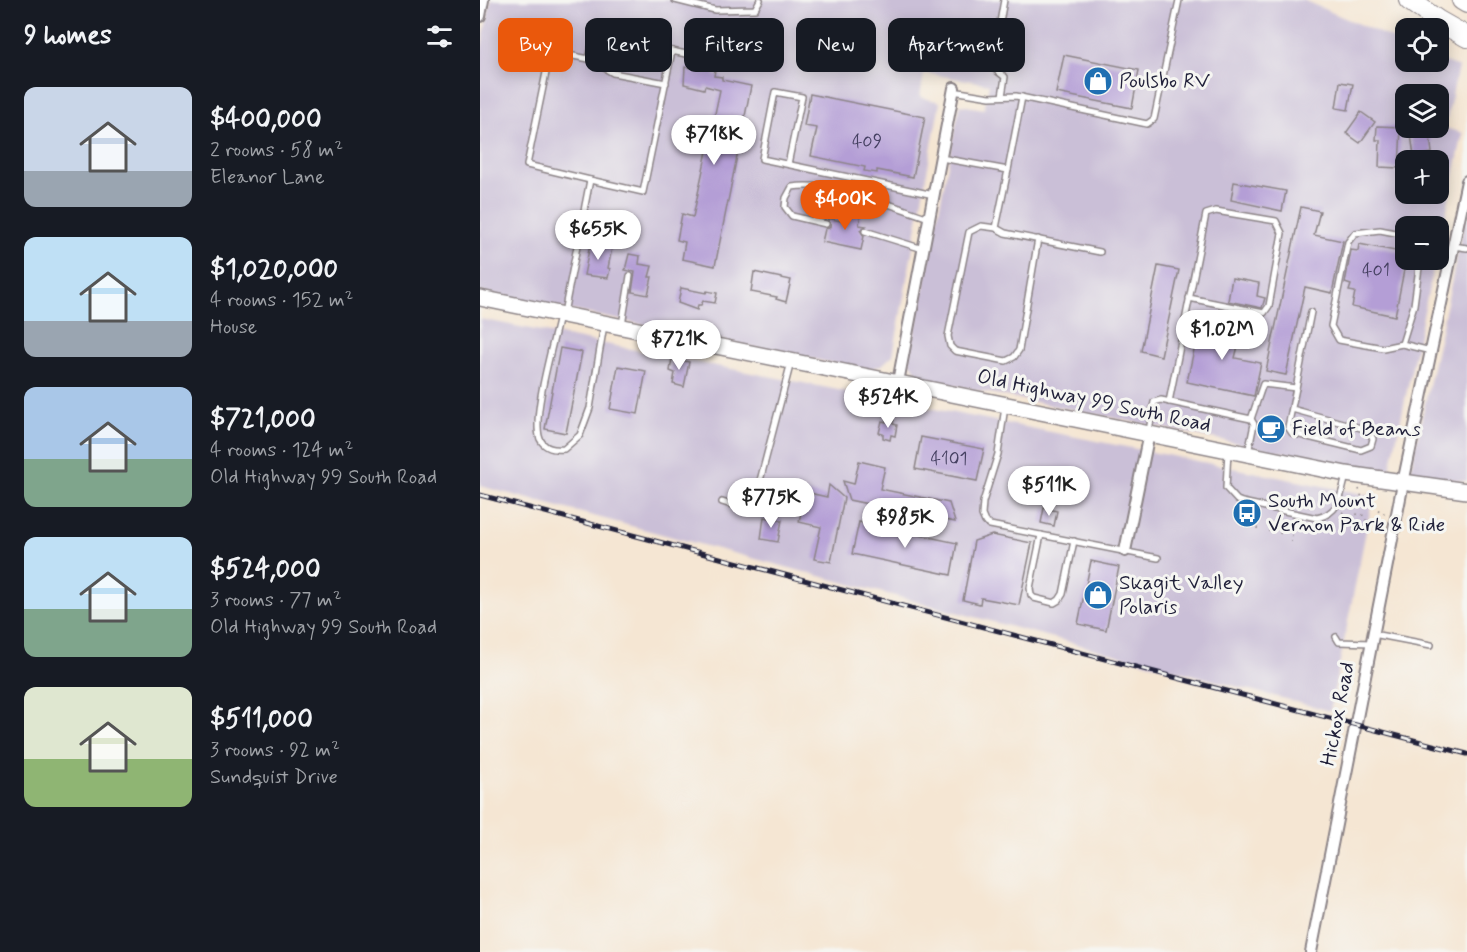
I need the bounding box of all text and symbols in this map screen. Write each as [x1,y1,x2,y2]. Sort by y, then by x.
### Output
chip: Buy [498,18,573,72]
chip: Rent [585,18,672,72]
chip: Filters [684,18,784,72]
chip: New [796,18,876,72]
chip: Apartment [888,18,1025,72]
map controls [1395,18,1449,270]
button: locate [1395,18,1449,72]
text: 9 homes [24,19,112,53]
icon: filters [423,20,456,53]
shop icon: Poulsbo RV [1082,65,1114,97]
place label: Poulsbo RV [1119,67,1211,95]
button: layers [1395,84,1449,138]
text: $400,000 [210,103,322,137]
icon: home [72,111,144,183]
pin: $718K [672,115,756,166]
text: $718K [685,121,743,148]
house number: 409 [852,130,882,154]
text: 2 rooms · 58 m² [210,137,343,164]
button: + [1395,150,1449,204]
text: Eleanor Lane [210,164,325,191]
pin: $400K [803,180,887,231]
text: $400K [815,186,875,213]
pin: $655K [556,210,640,261]
text: $655K [569,216,627,243]
button: − [1395,216,1449,270]
text: $1,020,000 [210,253,338,287]
house number: 401 [1362,259,1390,283]
icon: home [72,261,144,333]
text: 4 rooms · 152 m² [210,287,353,314]
pin: $1.02M [1173,310,1271,361]
text: House [210,314,257,341]
text: $1.02M [1190,316,1254,343]
pin: $721K [637,320,721,371]
text: $721K [651,326,707,353]
street label: Old Highway 99 South Road [975,363,1213,439]
pin: $524K [846,378,930,429]
text: $524K [858,384,918,411]
text: $721,000 [210,403,316,437]
icon: home [72,411,144,483]
cafe icon: Field of Beans [1255,413,1287,445]
place label: Field of Beans [1292,415,1421,443]
text: 4 rooms · 124 m² [210,437,353,464]
house number: 4101 [930,447,968,471]
text: Old Highway 99 South Road [210,464,437,491]
pin: $511K [1007,466,1091,517]
text: $511K [1022,472,1076,499]
pin: $775K [729,478,813,529]
text: $775K [741,484,801,511]
place label: South Mount Vernon Park & Ride [1268,487,1445,539]
bus stop icon: South Mount Vernon Park & Ride [1231,497,1263,529]
pin: $985K [863,498,947,549]
text: $985K [876,504,934,531]
text: $524,000 [210,553,321,587]
icon: home [72,561,144,633]
place label: Skagit Valley Polaris [1119,569,1243,621]
shop icon: Skagit Valley Polaris [1082,579,1114,611]
text: 3 rooms · 77 m² [210,587,342,614]
text: Old Highway 99 South Road [210,614,437,641]
street label: Hickox Road [1314,660,1362,768]
text: $511,000 [210,703,313,737]
icon: home [72,711,144,783]
text: 3 rooms · 92 m² [210,737,340,764]
text: Sundquist Drive [210,764,338,791]

